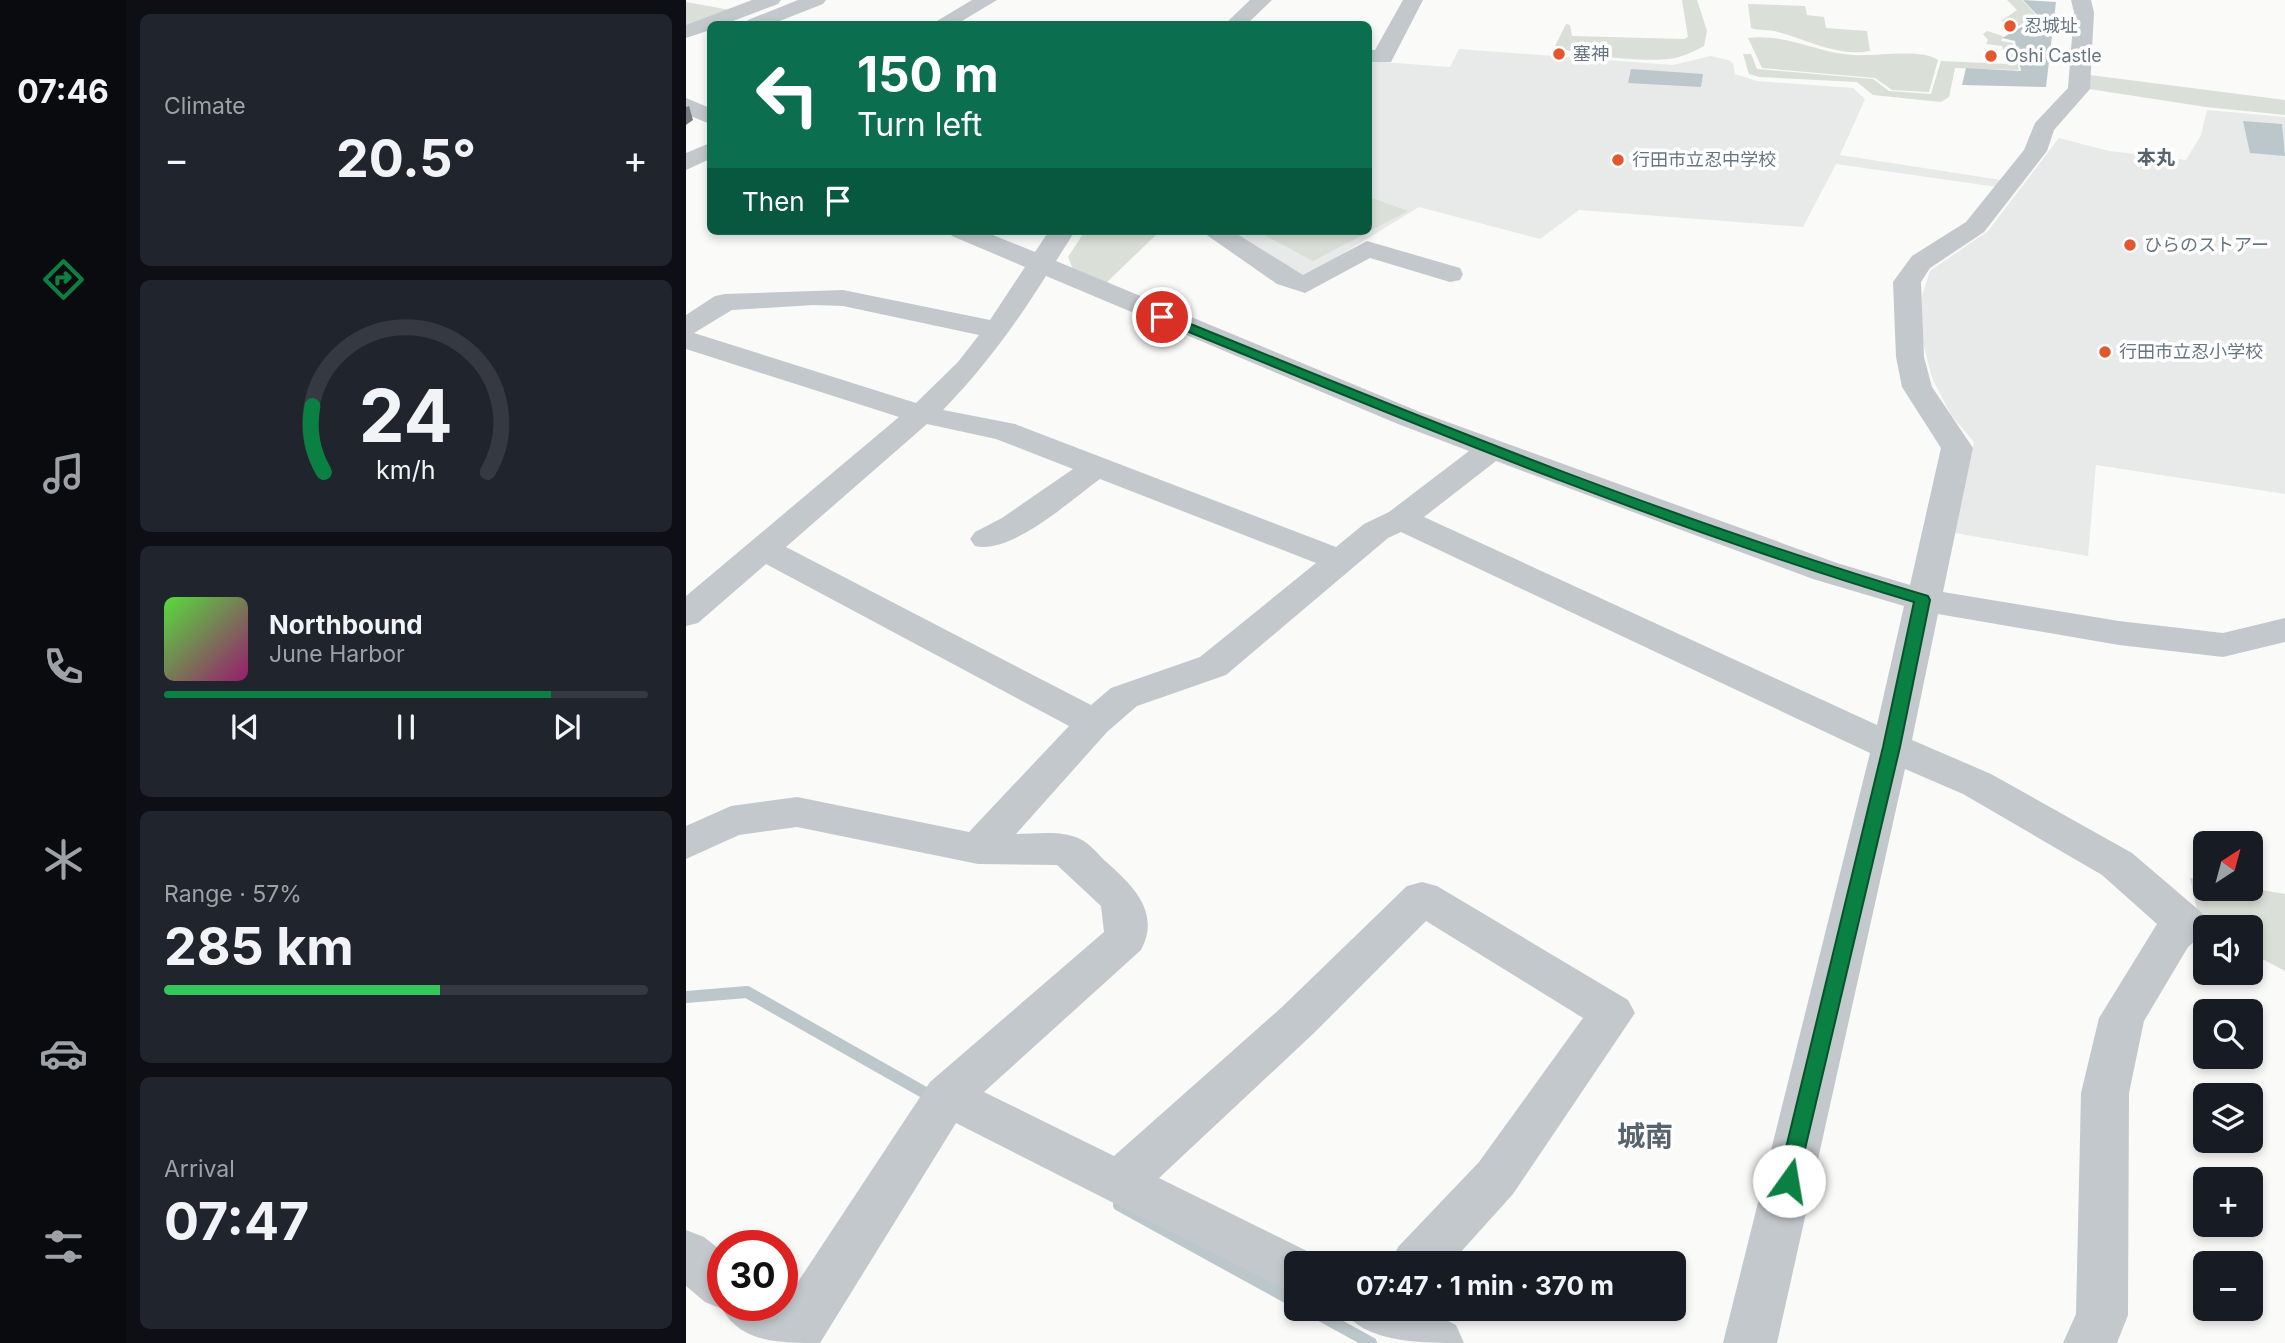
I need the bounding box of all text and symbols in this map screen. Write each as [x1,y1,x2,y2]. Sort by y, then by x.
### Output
place label: 忍城址 [2024,15,2078,36]
marker: 忍城址 [2002,18,2018,34]
place label: 塞神 [1573,43,1609,64]
text: 150 m [857,45,999,104]
place label: Oshi Castle [2005,45,2102,66]
marker: 塞神 [1551,46,1567,62]
marker: Oshi Castle [1983,48,1999,64]
icon: left [742,49,833,140]
text: 07:46 [17,72,109,111]
text: Climate [164,92,246,120]
text: Turn left [857,105,982,144]
text: 20.5° [336,127,476,190]
text: − [164,136,189,182]
text: + [623,136,648,182]
district label: 本丸 [2137,146,2175,169]
place label: 行田市立忍中学校 [1632,149,1776,170]
marker: 行田市立忍中学校 [1610,152,1626,168]
icon: arrive [819,182,857,220]
text: Then [742,186,805,217]
place label: ひらのストアー [2144,234,2269,255]
marker: ひらのストアー [2122,237,2138,253]
icon: directions [39,255,88,304]
pin [1132,287,1192,347]
icon: arrive [1143,298,1181,336]
place label: 行田市立忍小学校 [2119,341,2263,362]
marker: 行田市立忍小学校 [2097,344,2113,360]
text: 24 [359,371,453,460]
icon: music [39,449,88,498]
text: km/h [376,454,436,484]
text: Northbound [269,609,423,640]
text: June Harbor [269,640,405,668]
icon: phone [39,642,88,691]
icon: previous [226,708,264,746]
icon: pause [387,708,425,746]
icon: next [548,708,586,746]
north arrow [2193,831,2263,901]
map controls [2193,831,2263,1321]
icon: climate [39,835,88,884]
text: Range · 57% [164,880,302,908]
text: 285 km [164,915,354,978]
button: sound [2193,915,2263,985]
button: search [2193,999,2263,1069]
icon: car [39,1029,88,1078]
button: layers [2193,1083,2263,1153]
district label: 城南 [1617,1119,1673,1153]
position arrow [1752,1144,1826,1218]
text: Arrival [164,1155,235,1183]
button: + [2193,1167,2263,1237]
text: 07:47 [164,1190,309,1253]
icon: filters [39,1222,88,1271]
speed limit sign: 30 [707,1230,798,1321]
button: − [2193,1251,2263,1321]
text: 07:47 · 1 min · 370 m [1356,1270,1614,1301]

